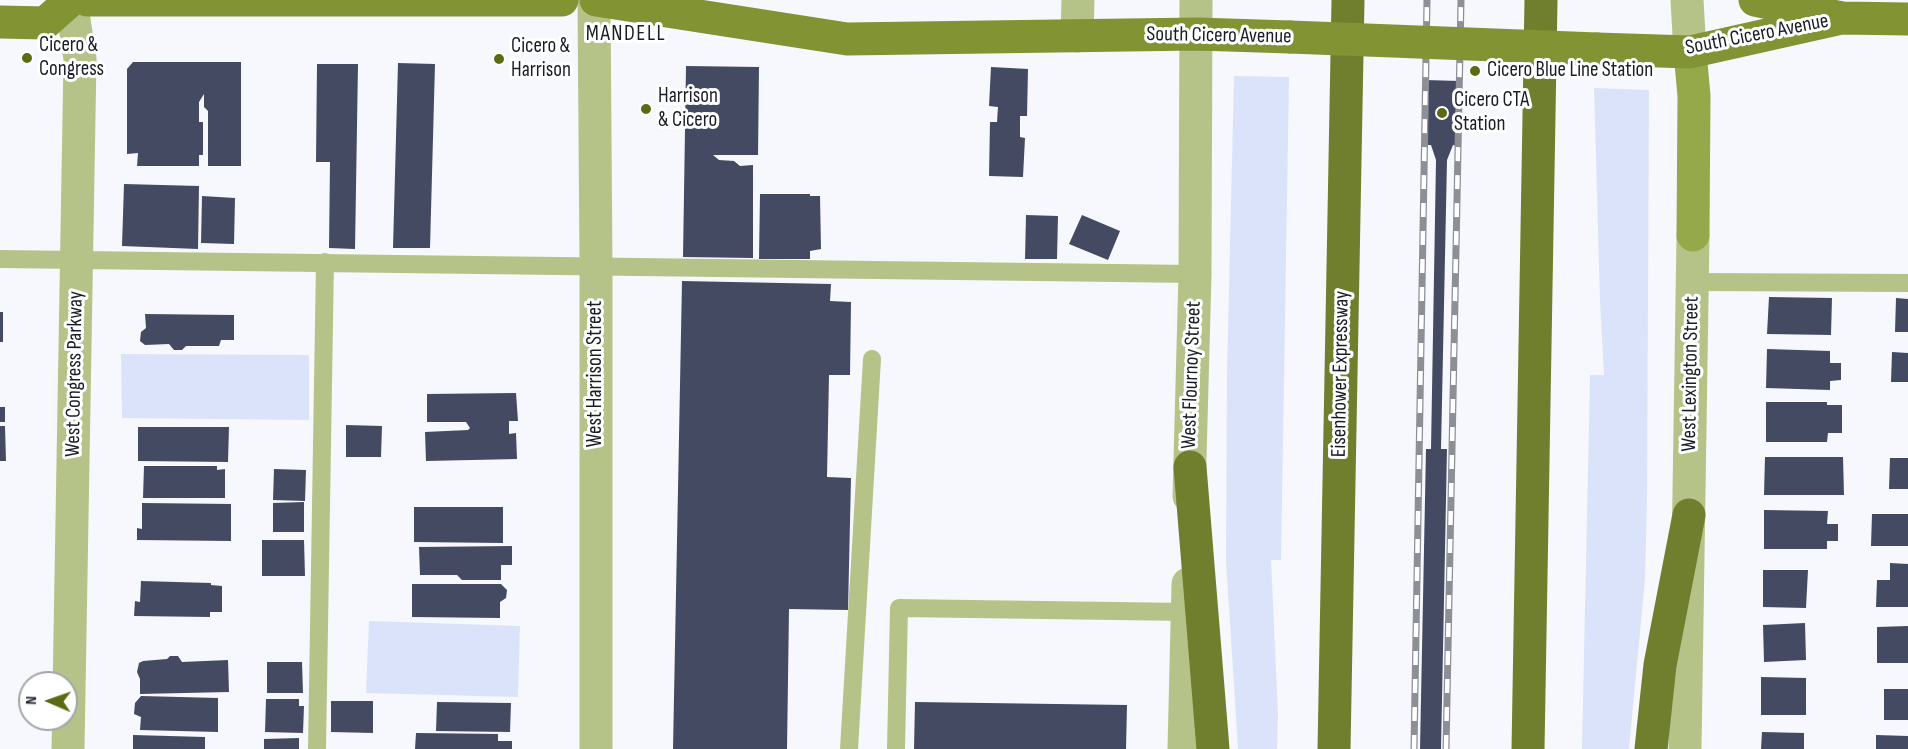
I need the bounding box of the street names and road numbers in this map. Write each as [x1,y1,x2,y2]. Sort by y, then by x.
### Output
street label: South Cicero Avenue [1683,9,1831,61]
street label: South Cicero Avenue [1146,22,1292,50]
street label: West Congress Parkway [61,291,89,457]
street label: Eisenhower Expressway [1327,291,1355,457]
street label: West Lexington Street [1677,296,1705,452]
street label: West Harrison Street [583,301,609,447]
street label: West Flournoy Street [1177,301,1207,449]

